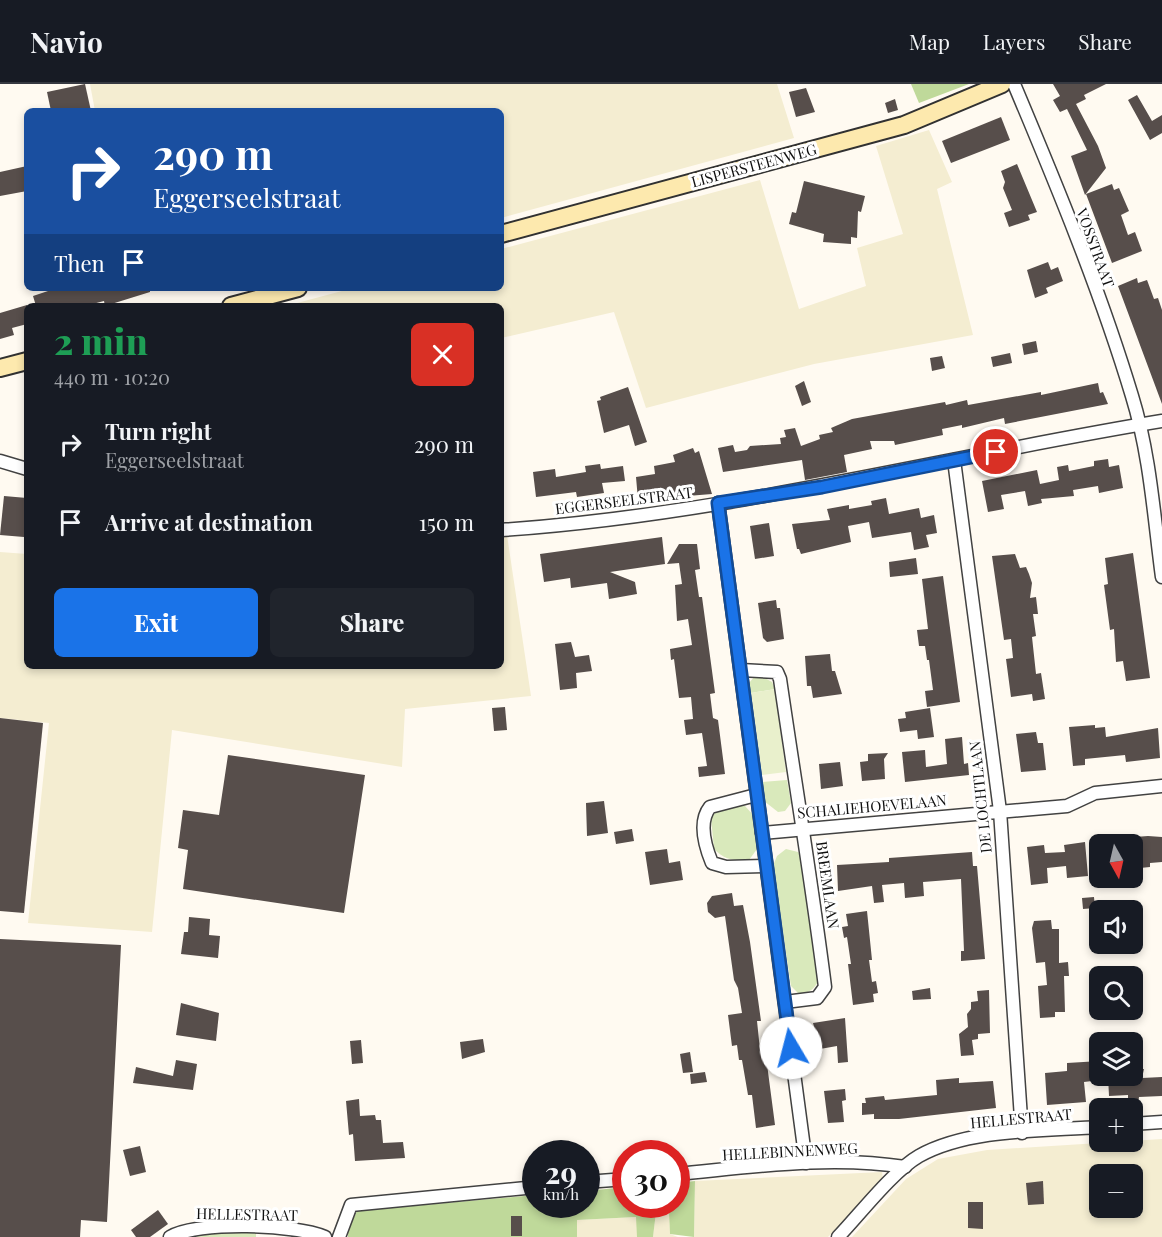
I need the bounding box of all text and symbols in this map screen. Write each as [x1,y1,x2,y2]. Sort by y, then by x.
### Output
text: Navio [30,23,103,60]
text: Map [909,27,950,55]
text: Layers [983,27,1045,55]
text: Share [1078,27,1132,55]
text: 290 m [153,125,273,181]
icon: right [54,132,132,210]
street label: LISPERSTEENWEG [689,139,819,191]
text: Eggerseelstraat [153,179,341,215]
street label: VOSSTRAAT [1072,204,1120,290]
icon: arrive [117,246,150,279]
text: Then [54,248,105,278]
text: 2 min [54,316,148,364]
button: close [411,323,474,386]
text: 440 m · 10:20 [54,363,170,390]
text: Turn right [105,416,211,446]
pin [970,426,1021,477]
icon: right [54,428,87,461]
text: 290 m [414,429,474,459]
icon: arrive [979,435,1012,468]
text: Eggerseelstraat [105,446,244,473]
street label: EGGERSEELSTRAAT [554,482,694,518]
icon: arrive [54,506,87,539]
text: Arrive at destination [105,507,313,537]
text: 150 m [419,507,474,537]
button: Exit [54,588,258,657]
button: Share [270,588,474,657]
street label: DE LOCHTLAAN [964,740,996,854]
street label: SCHALIEHOEVELAAN [796,789,948,822]
north arrow [1089,834,1143,888]
map controls [1089,834,1143,1218]
street label: BREEMLAAN [812,840,844,930]
button: sound [1089,900,1143,954]
button: search [1089,966,1143,1020]
position arrow [759,1016,823,1080]
button: layers [1089,1032,1143,1086]
button: + [1089,1098,1143,1152]
street label: HELLESTRAAT [969,1104,1073,1132]
street label: HELLEBINNENWEG [722,1137,859,1165]
speed limit sign: 30 [612,1140,690,1218]
text: 29 [545,1152,577,1192]
button: − [1089,1164,1143,1218]
text: km/h [543,1184,579,1204]
street label: HELLESTRAAT [196,1203,298,1225]

